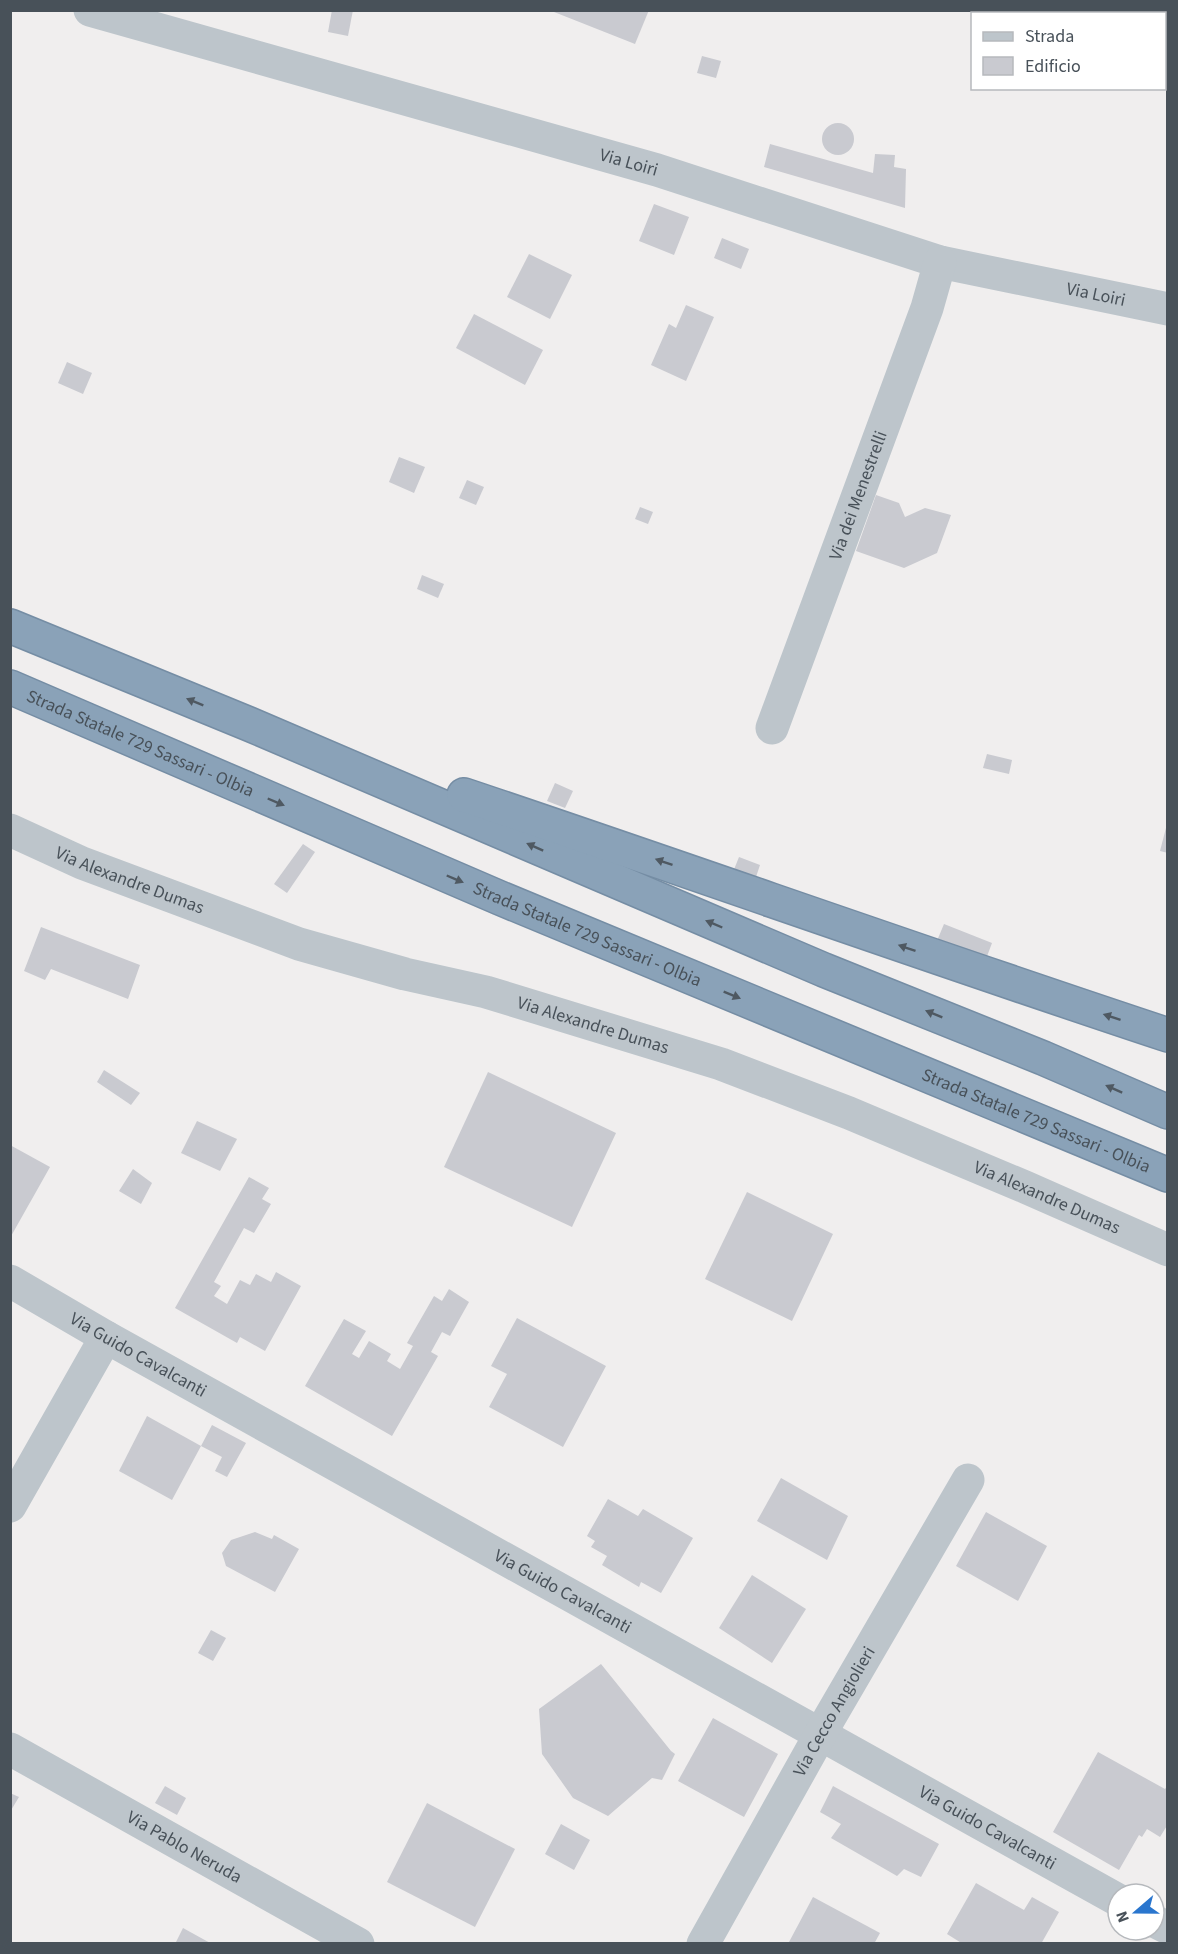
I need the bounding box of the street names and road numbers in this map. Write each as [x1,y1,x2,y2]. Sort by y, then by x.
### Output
street label: Via Loiri [597,142,661,182]
street label: Via Loiri [1064,276,1128,312]
street label: Via dei Menestrelli [823,427,893,564]
street label: Strada Statale 729 Sassari - Olbia [23,683,258,803]
street label: Via Alexandre Dumas [51,840,208,920]
street label: Strada Statale 729 Sassari - Olbia [469,875,705,993]
street label: Via Alexandre Dumas [514,990,672,1060]
street label: Strada Statale 729 Sassari - Olbia [918,1062,1154,1179]
street label: Via Alexandre Dumas [970,1154,1124,1240]
street label: Via Guido Cavalcanti [65,1306,211,1403]
street label: Via Guido Cavalcanti [490,1543,636,1639]
street label: Via Cecco Angiolieri [787,1642,881,1781]
street label: Via Guido Cavalcanti [914,1779,1061,1876]
street label: Via Pablo Neruda [122,1804,247,1889]

